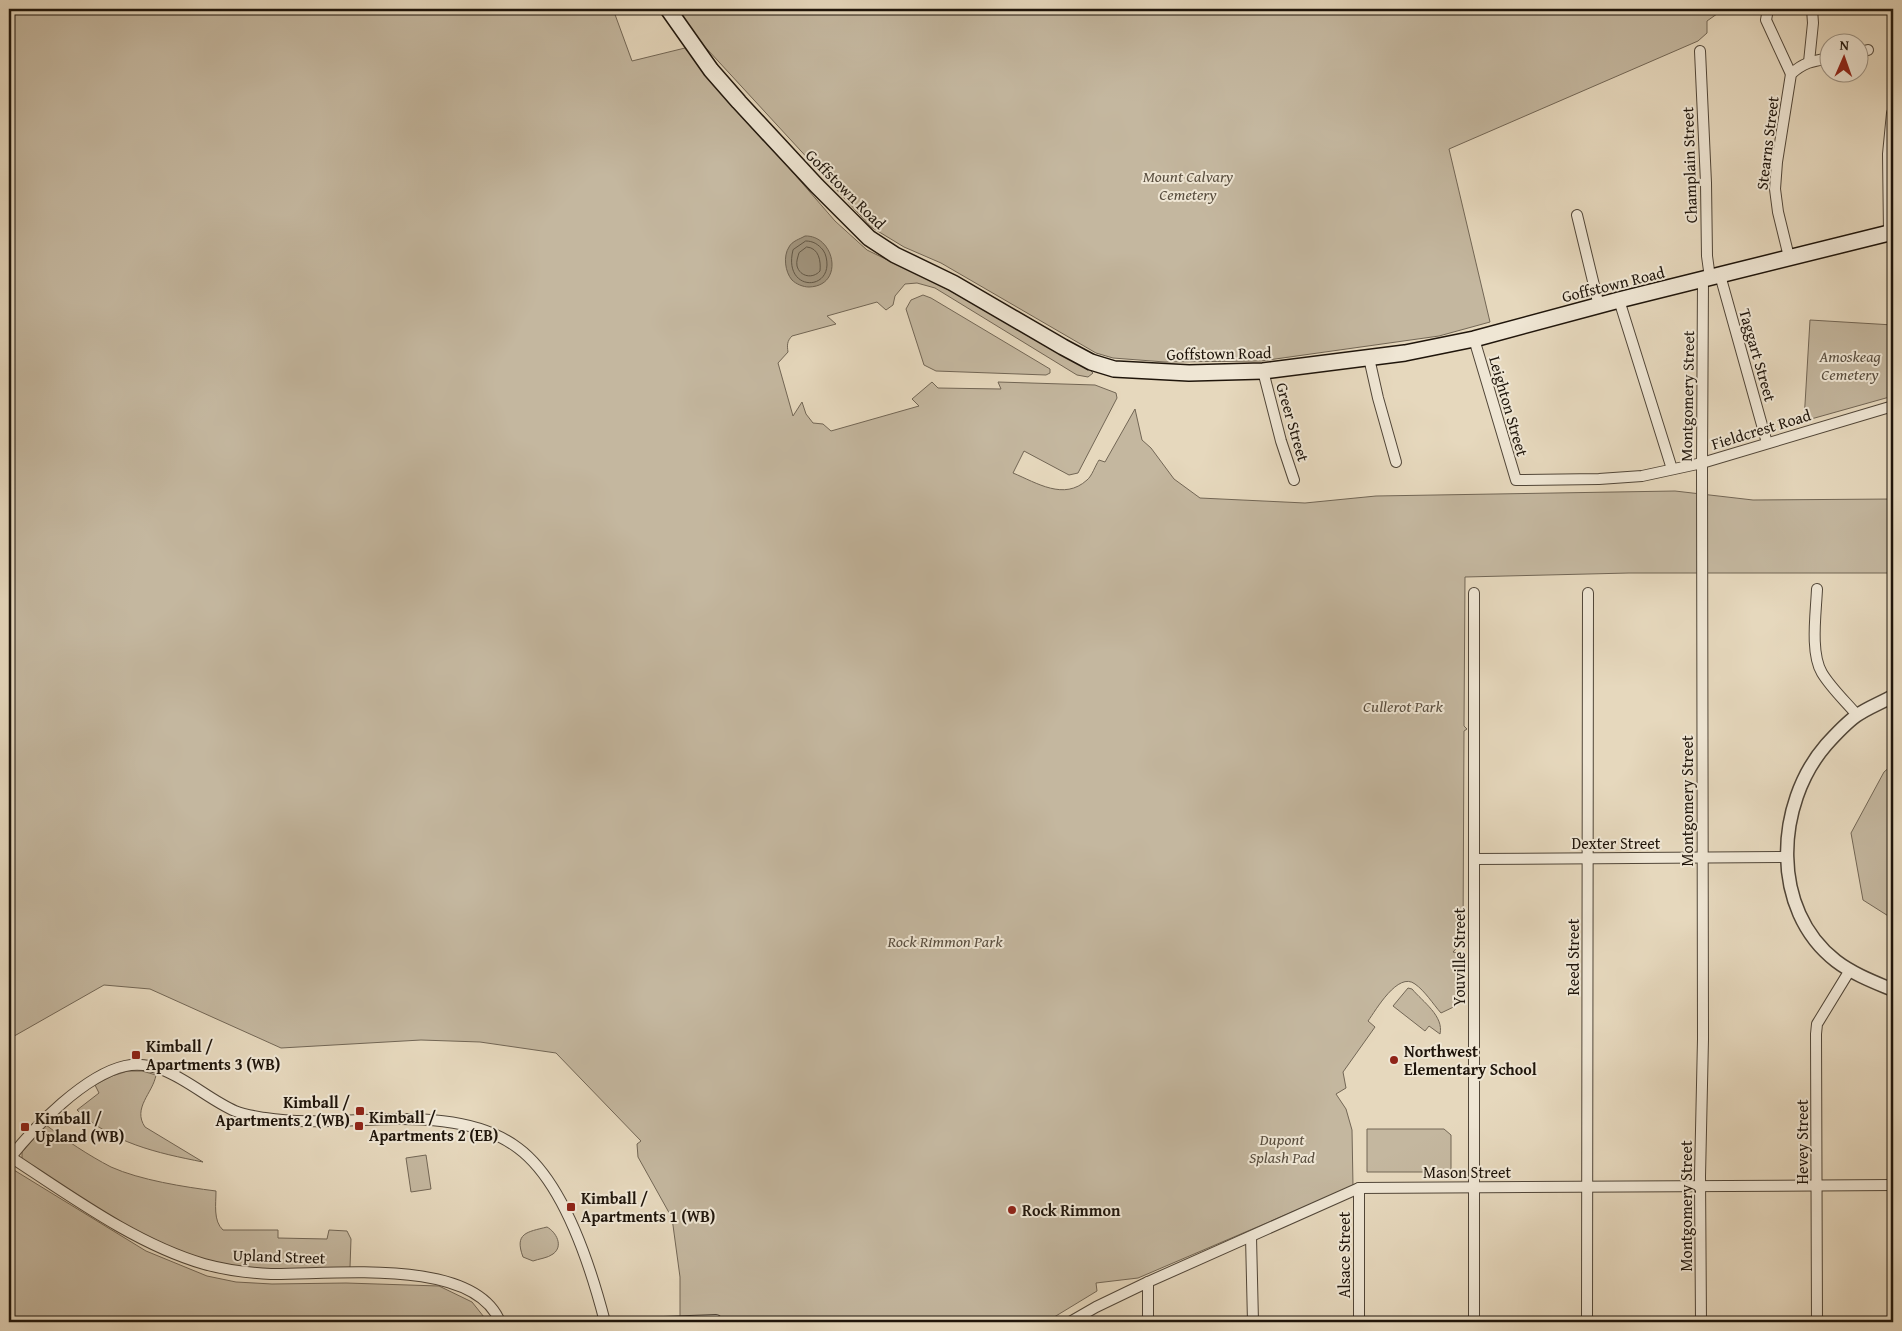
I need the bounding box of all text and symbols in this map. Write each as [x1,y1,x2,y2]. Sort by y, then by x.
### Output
north arrow [1820,32,1870,82]
text: N [1839,35,1850,55]
street label: Stearns Street [1749,94,1785,191]
street label: Champlain Street [1675,106,1703,224]
street label: Goffstown Road [800,143,892,235]
park label: Mount Calvary Cemetery [1143,164,1234,206]
street label: Goffstown Road [1559,260,1667,308]
street label: Taggart Street [1733,306,1783,405]
street label: Montgomery Street [1674,330,1700,462]
street label: Goffstown Road [1166,340,1272,366]
park label: Amoskeag Cemetery [1818,344,1882,386]
street label: Leighton Street [1483,353,1535,459]
street label: Greer Street [1270,380,1316,465]
street label: Fieldcrest Road [1708,402,1814,456]
park label: Cullerot Park [1363,694,1444,718]
street label: Montgomery Street [1675,735,1699,867]
street label: Dexter Street [1572,831,1661,855]
street label: Youville Street [1447,907,1471,1006]
street label: Reed Street [1561,918,1585,995]
park label: Rock Rimmon Park [887,929,1003,953]
place label: Kimball / Apartments 3 (WB) [146,1034,280,1076]
place label: Northwest Elementary School [1404,1039,1537,1081]
marker: Kimball / Apartments 3 (WB) [130,1049,142,1061]
marker: Northwest Elementary School [1388,1054,1400,1066]
place label: Kimball / Apartments 2 (WB) [216,1090,350,1132]
street label: Hevey Street [1790,1099,1814,1185]
marker: Kimball / Apartments 2 (WB) [354,1105,366,1117]
place label: Kimball / Apartments 2 (EB) [369,1105,498,1147]
place label: Kimball / Upland (WB) [35,1106,124,1148]
marker: Kimball / Apartments 2 (EB) [353,1120,365,1132]
marker: Kimball / Upland (WB) [19,1121,31,1133]
park label: Dupont Splash Pad [1249,1127,1315,1169]
street label: Montgomery Street [1674,1140,1698,1272]
street label: Mason Street [1423,1160,1511,1184]
place label: Kimball / Apartments 1 (WB) [581,1186,715,1228]
place label: Rock Rimmon [1022,1198,1121,1222]
marker: Kimball / Apartments 1 (WB) [565,1201,577,1213]
marker: Rock Rimmon [1006,1204,1018,1216]
street label: Alsace Street [1332,1211,1356,1298]
street label: Upland Street [232,1242,326,1270]

